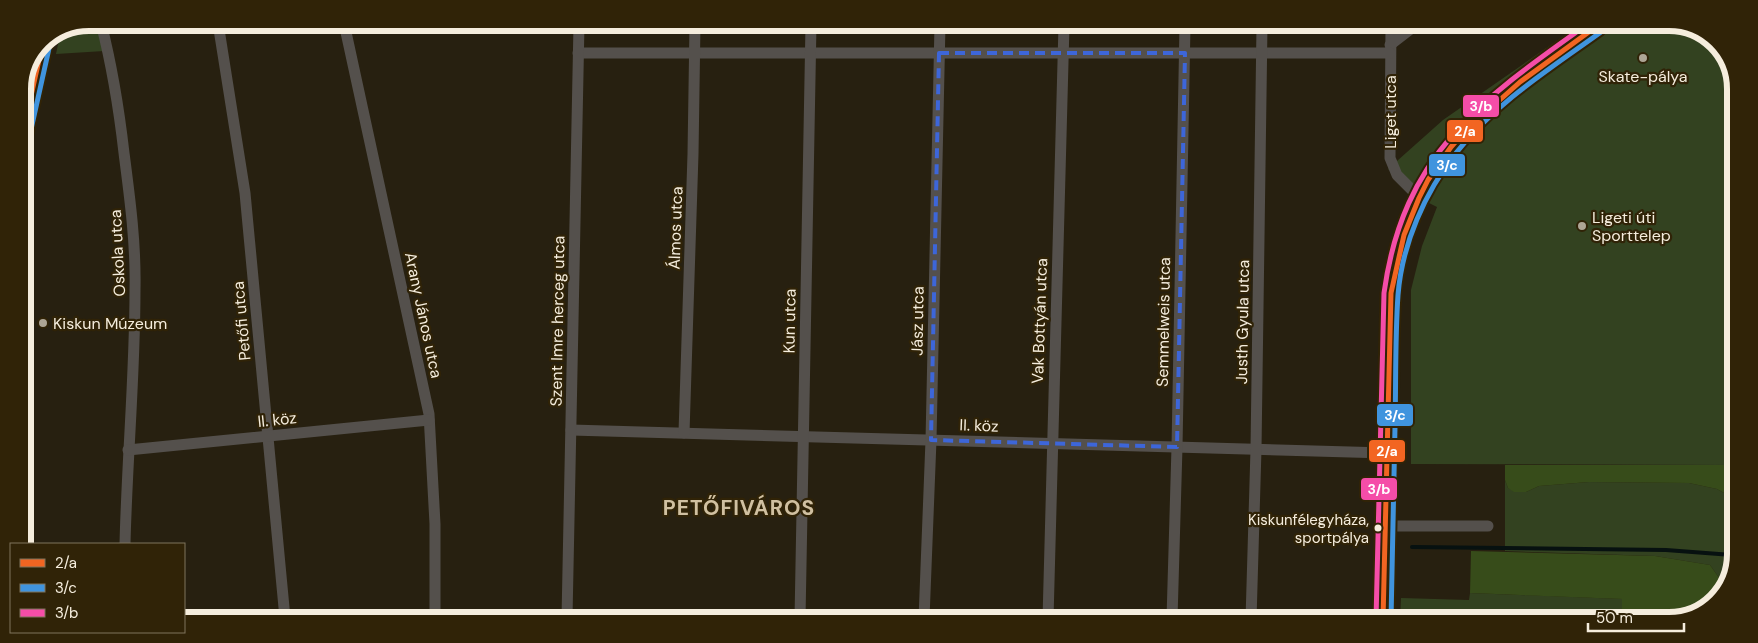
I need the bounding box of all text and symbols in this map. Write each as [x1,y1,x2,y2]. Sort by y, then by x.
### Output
marker: Skate-pálya [1637,52,1649,64]
place label: Skate-pálya [1599,66,1687,87]
street label: Liget utca [1380,75,1401,149]
line badge: 3/b [1462,94,1500,118]
text: 3/b [1469,97,1493,115]
line badge: 2/a [1446,119,1484,143]
text: 2/a [1454,122,1476,140]
line badge: 3/c [1428,153,1466,177]
text: 3/c [1436,156,1458,174]
street label: Álmos utca [664,186,687,270]
place label: Ligeti úti Sporttelep [1592,207,1671,246]
street label: Oskola utca [105,209,130,297]
marker: Ligeti úti Sporttelep [1576,220,1588,232]
street label: Szent Imre herceg utca [546,235,569,407]
street label: Arany János utca [400,250,447,380]
street label: Semmelweis utca [1152,257,1175,387]
street label: Vak Bottyán utca [1027,258,1052,384]
street label: Justh Gyula utca [1231,260,1254,384]
street label: Petőfi utca [228,280,255,361]
street label: Jász utca [906,286,929,356]
street label: Kun utca [778,288,801,354]
place label: Kiskun Múzeum [53,313,167,334]
marker: Kiskun Múzeum [37,317,49,329]
line badge: 3/c [1376,403,1414,427]
text: 3/c [1384,406,1406,424]
street label: II. köz [256,407,298,432]
street label: II. köz [959,414,999,437]
line badge: 2/a [1368,439,1406,463]
text: 2/a [1376,442,1398,460]
line badge: 3/b [1360,477,1398,501]
text: 3/b [1367,480,1391,498]
district label: PETŐFIVÁROS [663,494,815,522]
place label: Kiskunfélegyháza, sportpálya [1248,510,1369,548]
marker: Kiskunfélegyháza, sportpálya [1373,523,1383,533]
legend [10,543,185,633]
text: 2/a [55,553,77,573]
text: 3/c [55,578,77,598]
scale bar [1588,600,1684,632]
text: 3/b [55,603,78,623]
text: 50 m [1596,608,1633,628]

